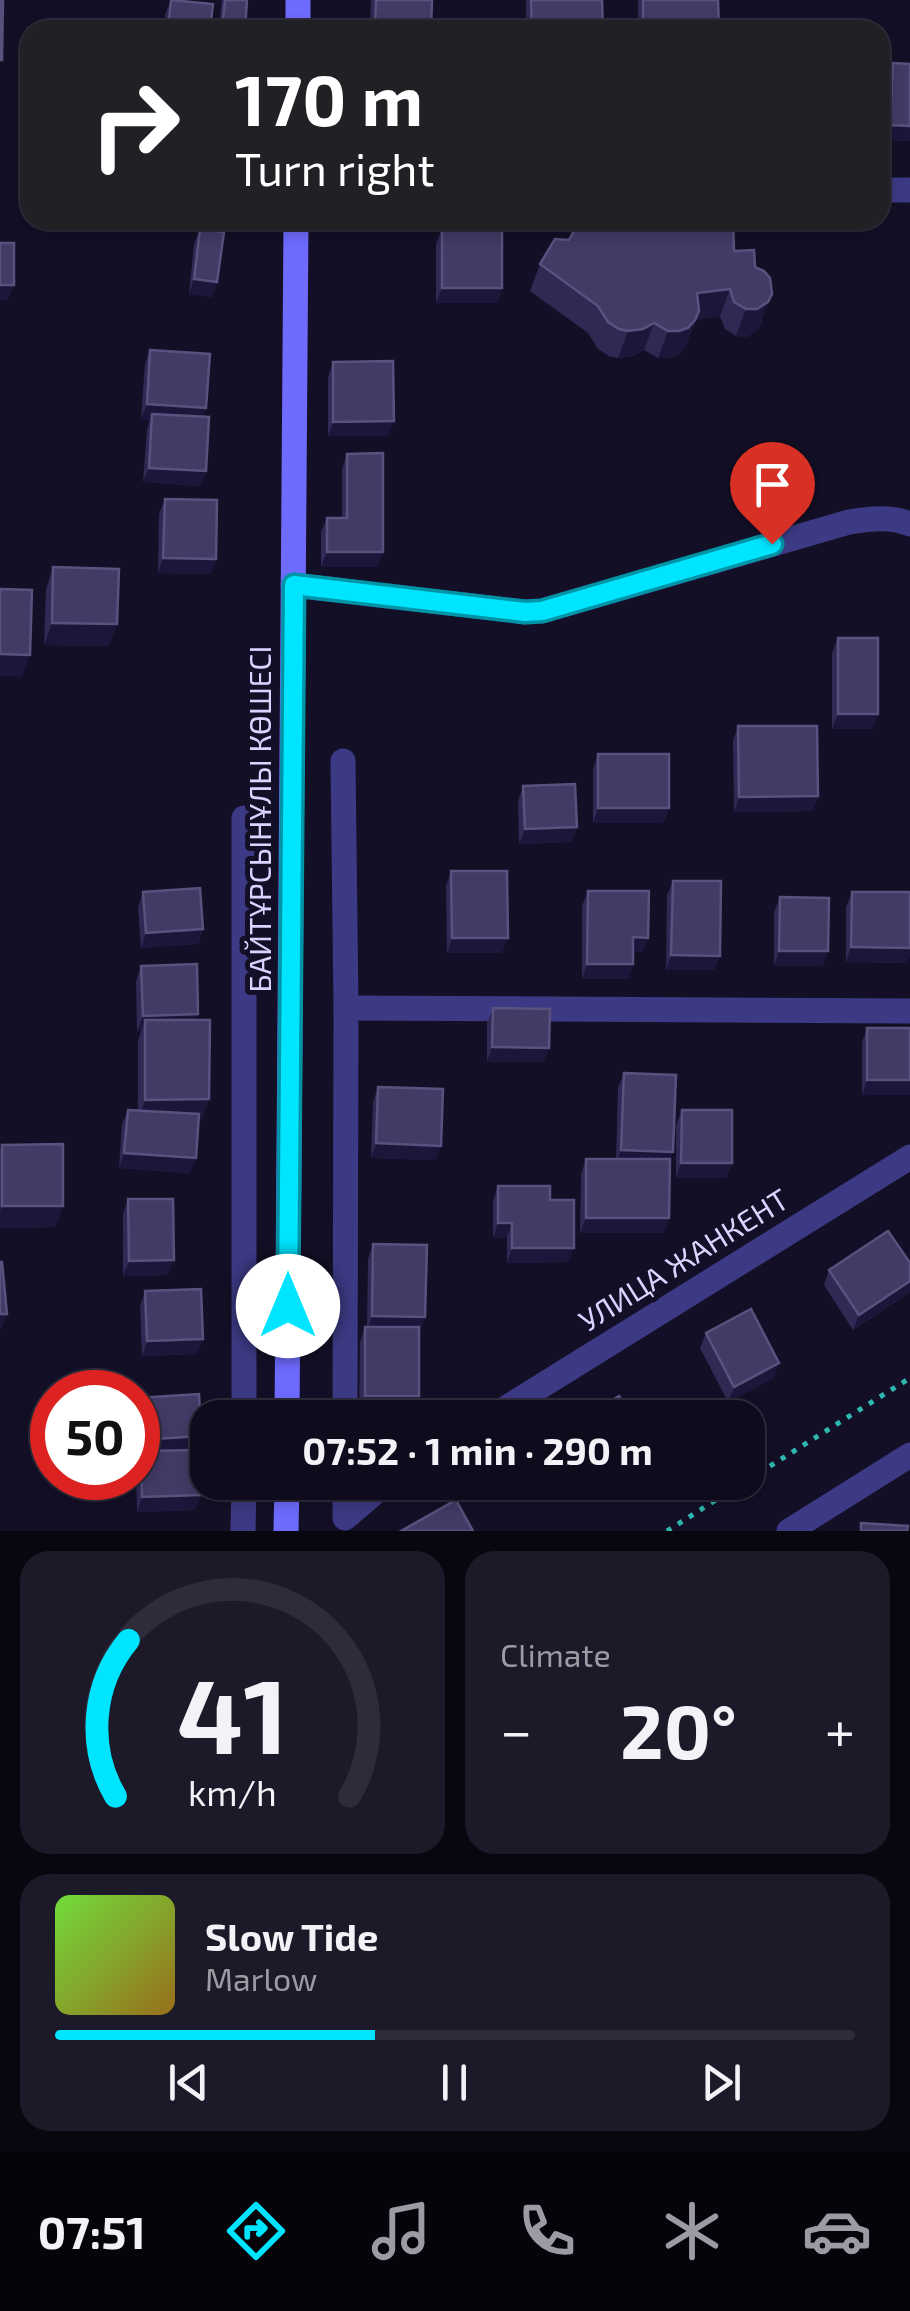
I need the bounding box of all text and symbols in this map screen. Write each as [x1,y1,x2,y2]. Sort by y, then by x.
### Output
text: 170 m [235,56,423,140]
icon: right [70,60,200,190]
text: Turn right [235,141,435,195]
pin [730,442,815,545]
icon: arrive [745,457,800,512]
street label: БАЙТҰРСЫНҰЛЫ КӨШЕСІ [241,646,277,992]
street label: УЛИЦА ЖАНКЕНТ [572,1180,794,1338]
position arrow [236,1254,340,1358]
speed limit sign: 50 [30,1370,160,1500]
text: 07:52 · 1 min · 290 m [302,1427,653,1473]
text: Climate [500,1635,611,1673]
text: 41 [177,1650,288,1775]
text: 20° [620,1684,737,1774]
text: − [500,1696,532,1762]
text: + [825,1696,855,1762]
text: km/h [188,1770,277,1813]
text: Slow Tide [205,1913,378,1959]
text: Marlow [205,1959,317,1997]
icon: previous [161,2055,216,2110]
icon: pause [427,2055,482,2110]
icon: next [694,2055,749,2110]
icon: directions [221,2196,291,2266]
icon: music [366,2196,436,2266]
icon: phone [512,2196,582,2266]
icon: climate [657,2196,727,2266]
icon: car [802,2196,872,2266]
text: 07:51 [38,2204,146,2258]

